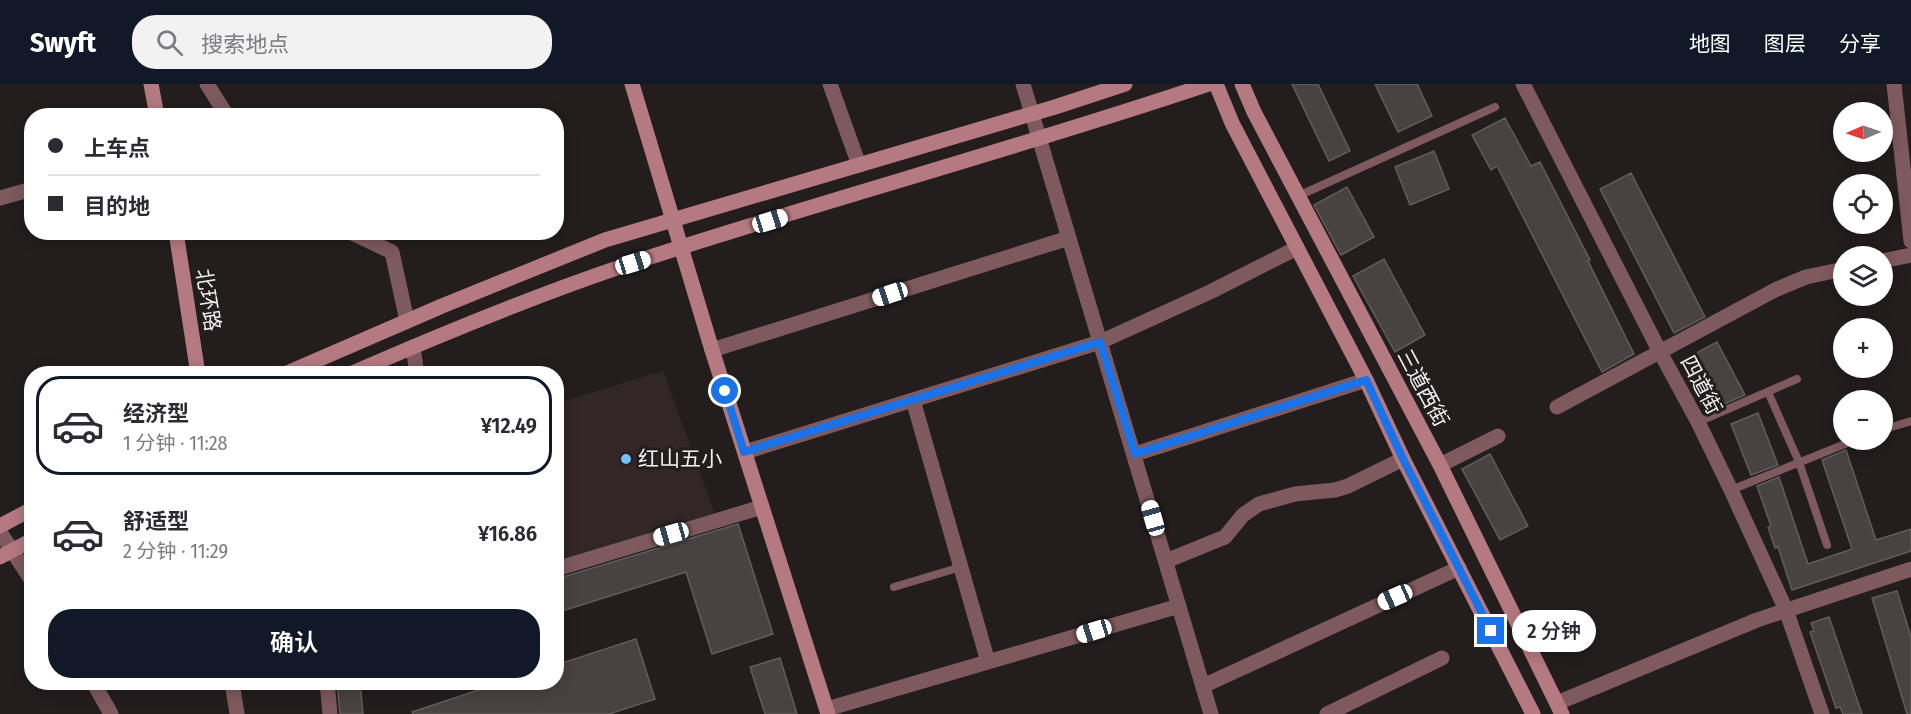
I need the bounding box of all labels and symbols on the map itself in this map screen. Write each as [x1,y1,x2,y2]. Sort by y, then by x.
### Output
north arrow [1833,102,1893,162]
car [750,207,790,235]
car [613,249,653,277]
street label: 北环路 [190,267,226,333]
car [870,280,910,308]
street label: 三道西街 [1392,345,1454,431]
street label: 四道街 [1675,351,1727,419]
route start [711,377,738,404]
place label: 红山五小 [638,446,722,472]
marker: 红山五小 [619,452,633,466]
car [1139,498,1167,538]
car [651,520,691,548]
car [1375,581,1415,613]
callout: 2 分钟 [1512,610,1596,652]
car [1074,617,1114,645]
route end [1477,617,1504,644]

